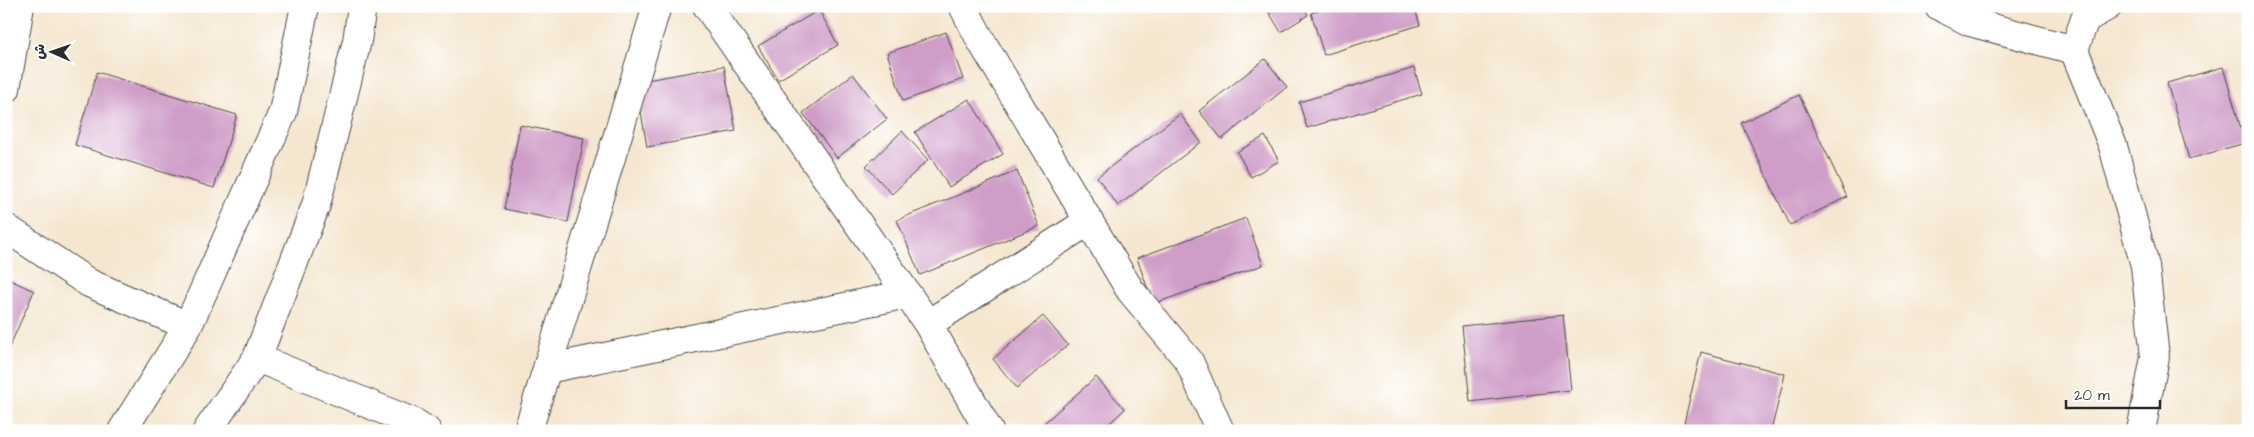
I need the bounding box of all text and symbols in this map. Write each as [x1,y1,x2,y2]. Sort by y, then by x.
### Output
north arrow [28,28,78,78]
text: ش [30,44,50,60]
scale bar [2066,377,2160,409]
text: 20 m [2074,385,2110,406]

